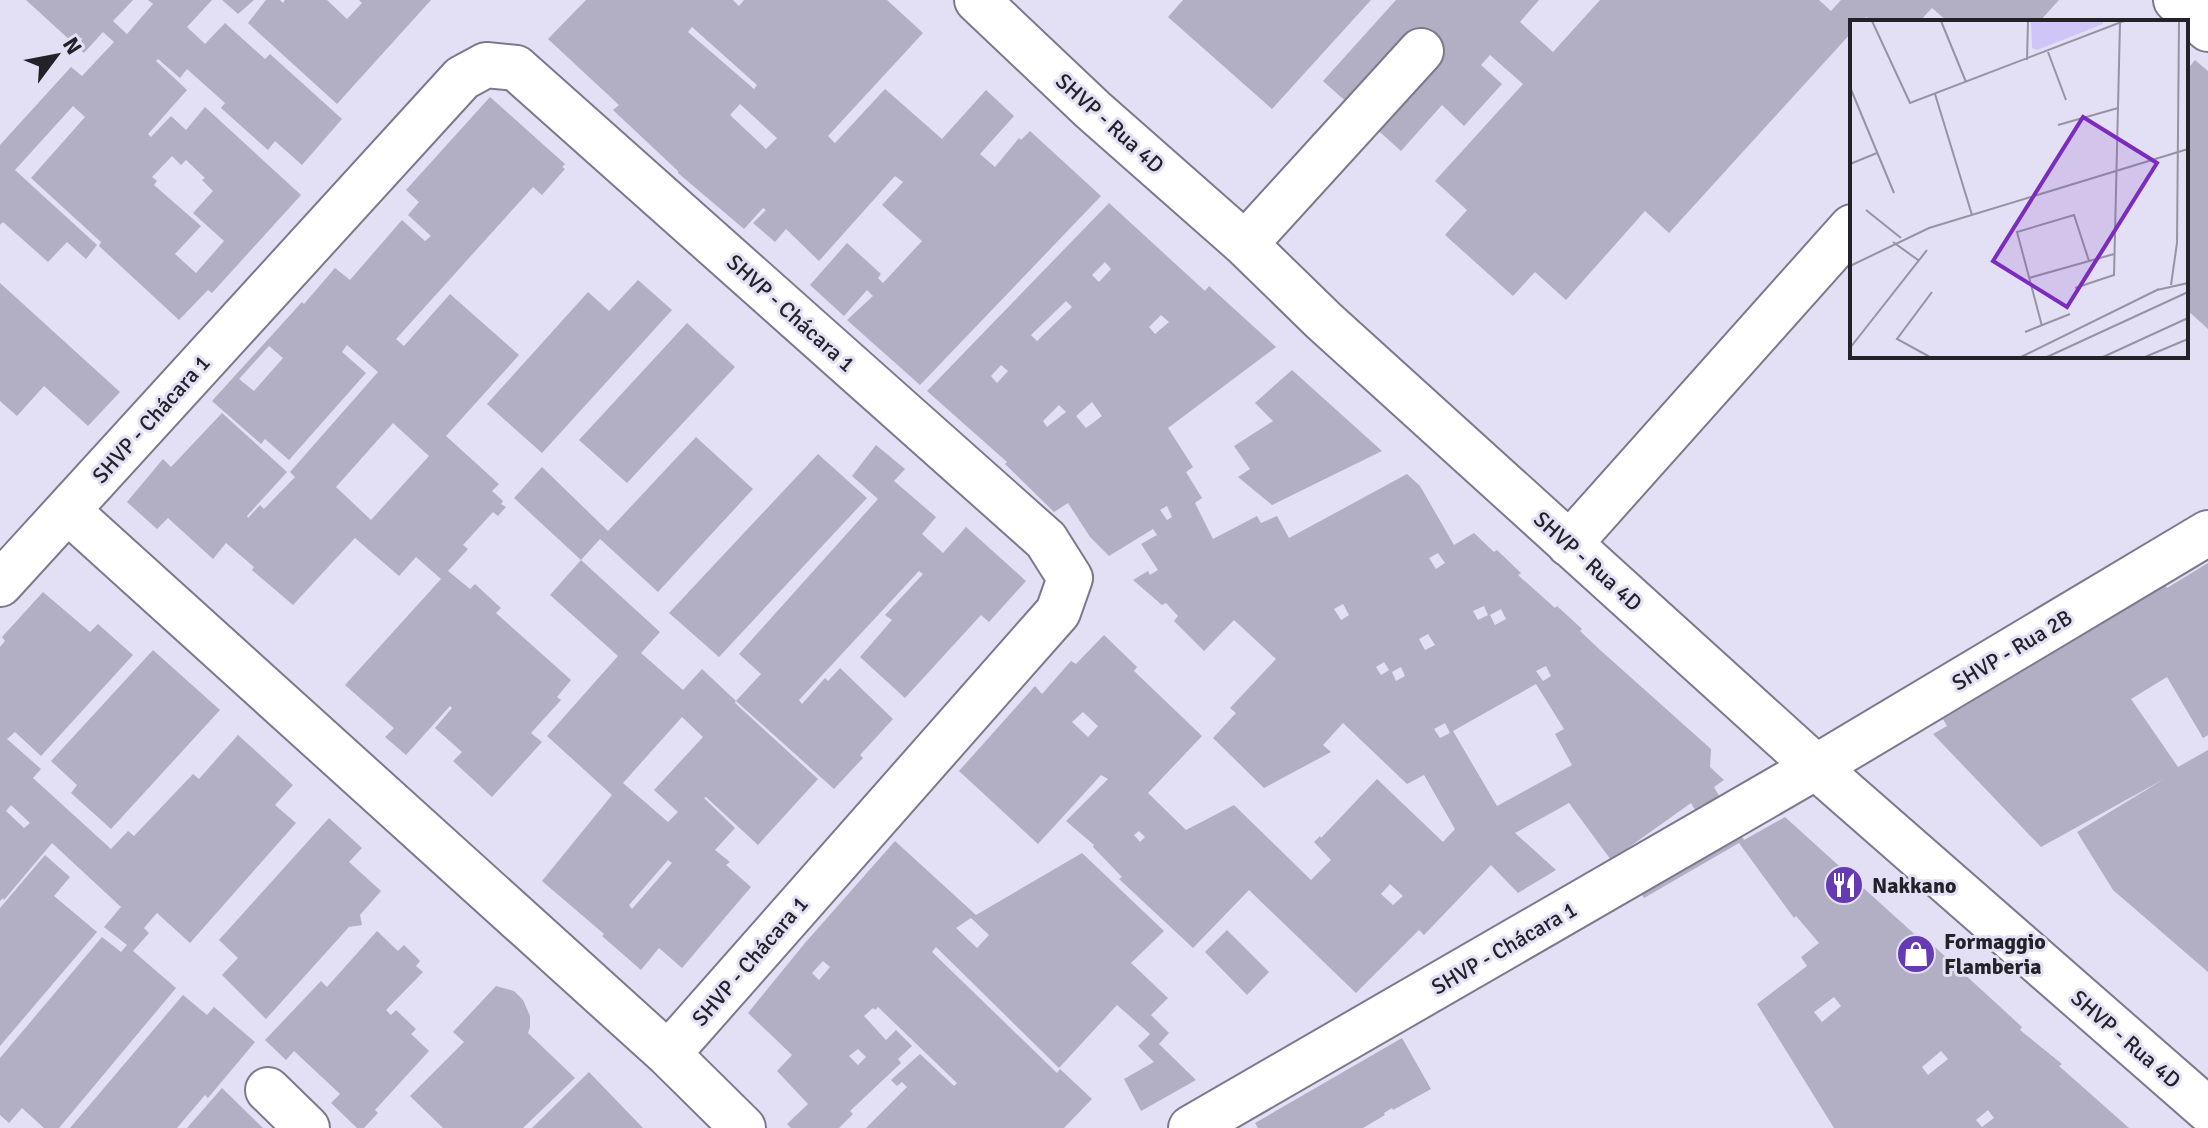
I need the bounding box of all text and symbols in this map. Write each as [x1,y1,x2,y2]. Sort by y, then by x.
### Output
north arrow [16,16,96,96]
inset map [1850,20,2188,358]
text: N [57,32,88,59]
street label: SHVP - Rua 4D [1050,67,1170,179]
street label: SHVP - Chácara 1 [721,248,861,378]
street label: SHVP - Chácara 1 [86,349,216,489]
street label: SHVP - Rua 4D [1528,505,1648,617]
street label: SHVP - Rua 2B [1947,604,2077,696]
restaurant icon: Nakkano [1823,864,1865,906]
place label: Nakkano [1872,872,1956,899]
street label: SHVP - Chácara 1 [686,891,814,1031]
street label: SHVP - Chácara 1 [1427,896,1581,1000]
place label: Formaggio Flamberia [1944,928,2046,980]
shop icon: Formaggio Flamberia [1895,933,1937,975]
street label: SHVP - Rua 4D [2066,984,2186,1094]

